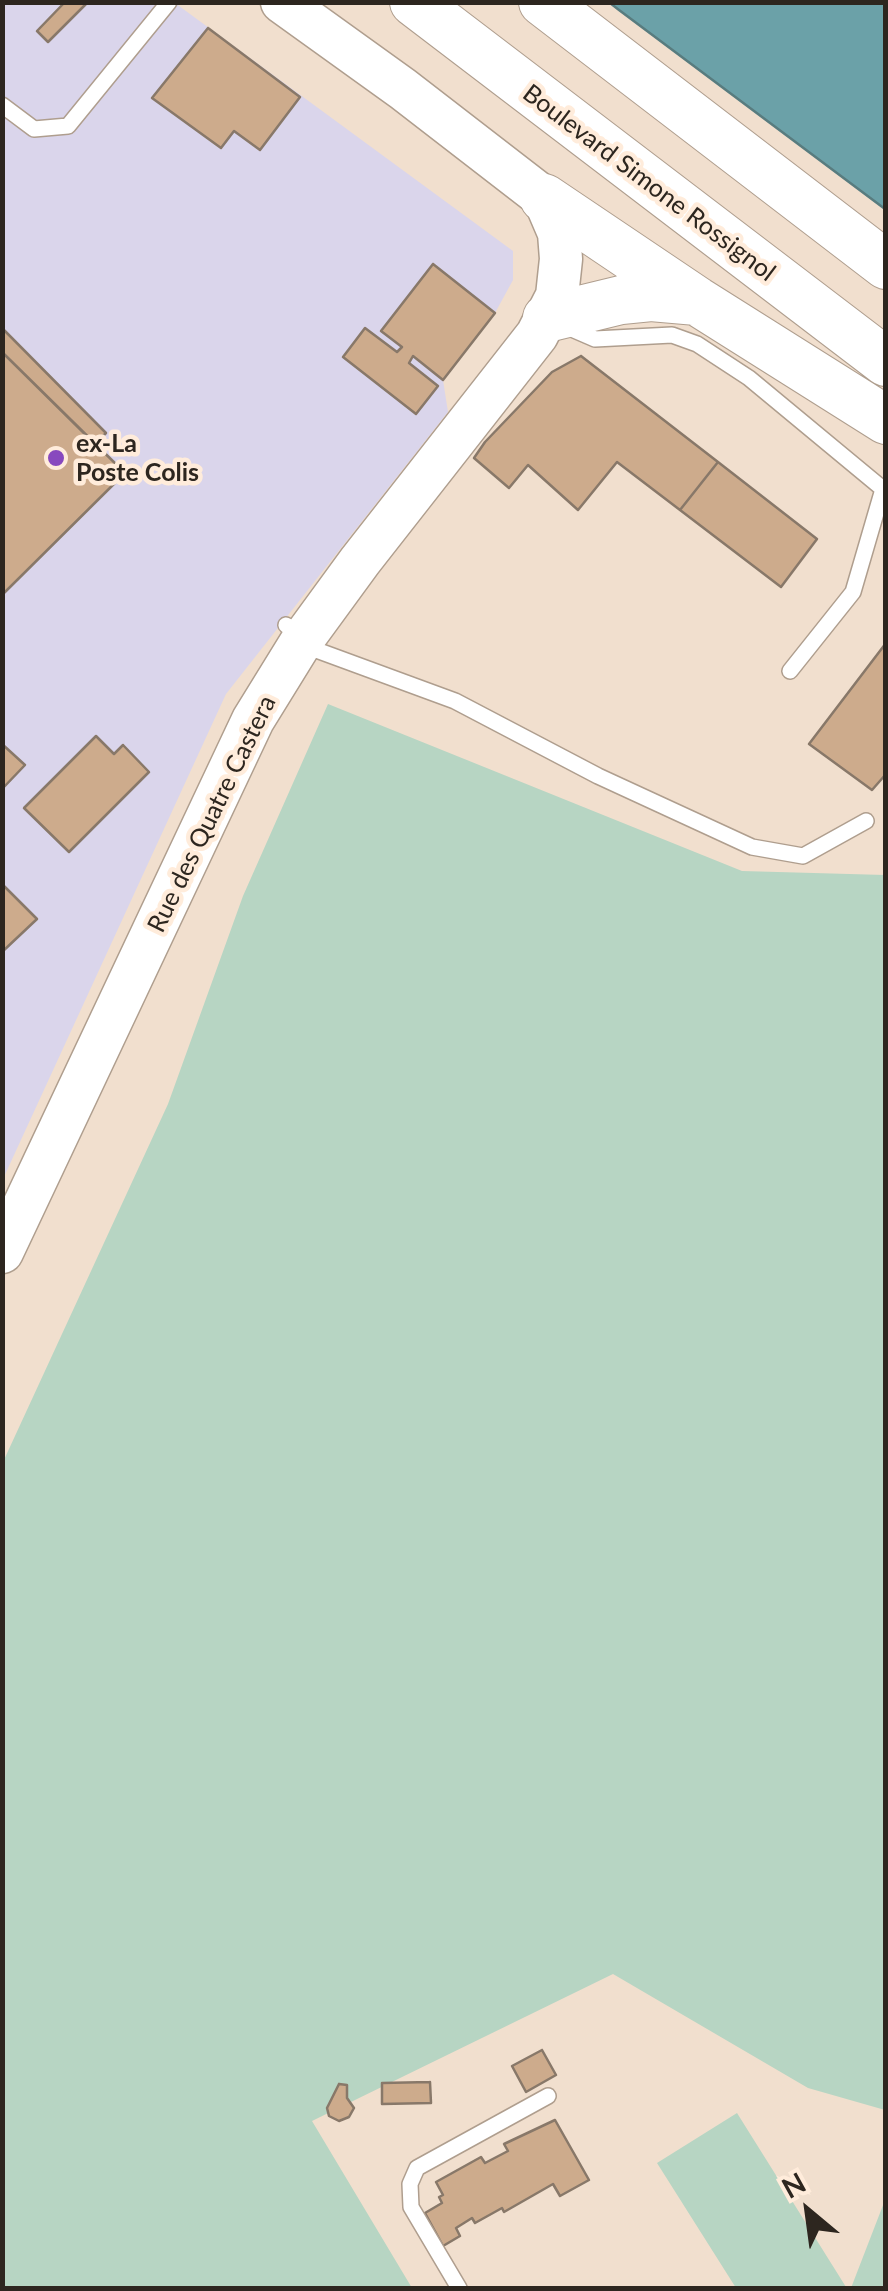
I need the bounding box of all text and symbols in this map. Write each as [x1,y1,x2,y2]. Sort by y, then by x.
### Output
street label: Boulevard Simone Rossignol [517,78,781,288]
place label: ex-La Poste Colis [76,429,199,488]
marker: ex-La Poste Colis [45,447,67,469]
street label: Rue des Quatre Castera [142,691,282,937]
north arrow [758,2161,858,2261]
text: N [776,2165,811,2205]

